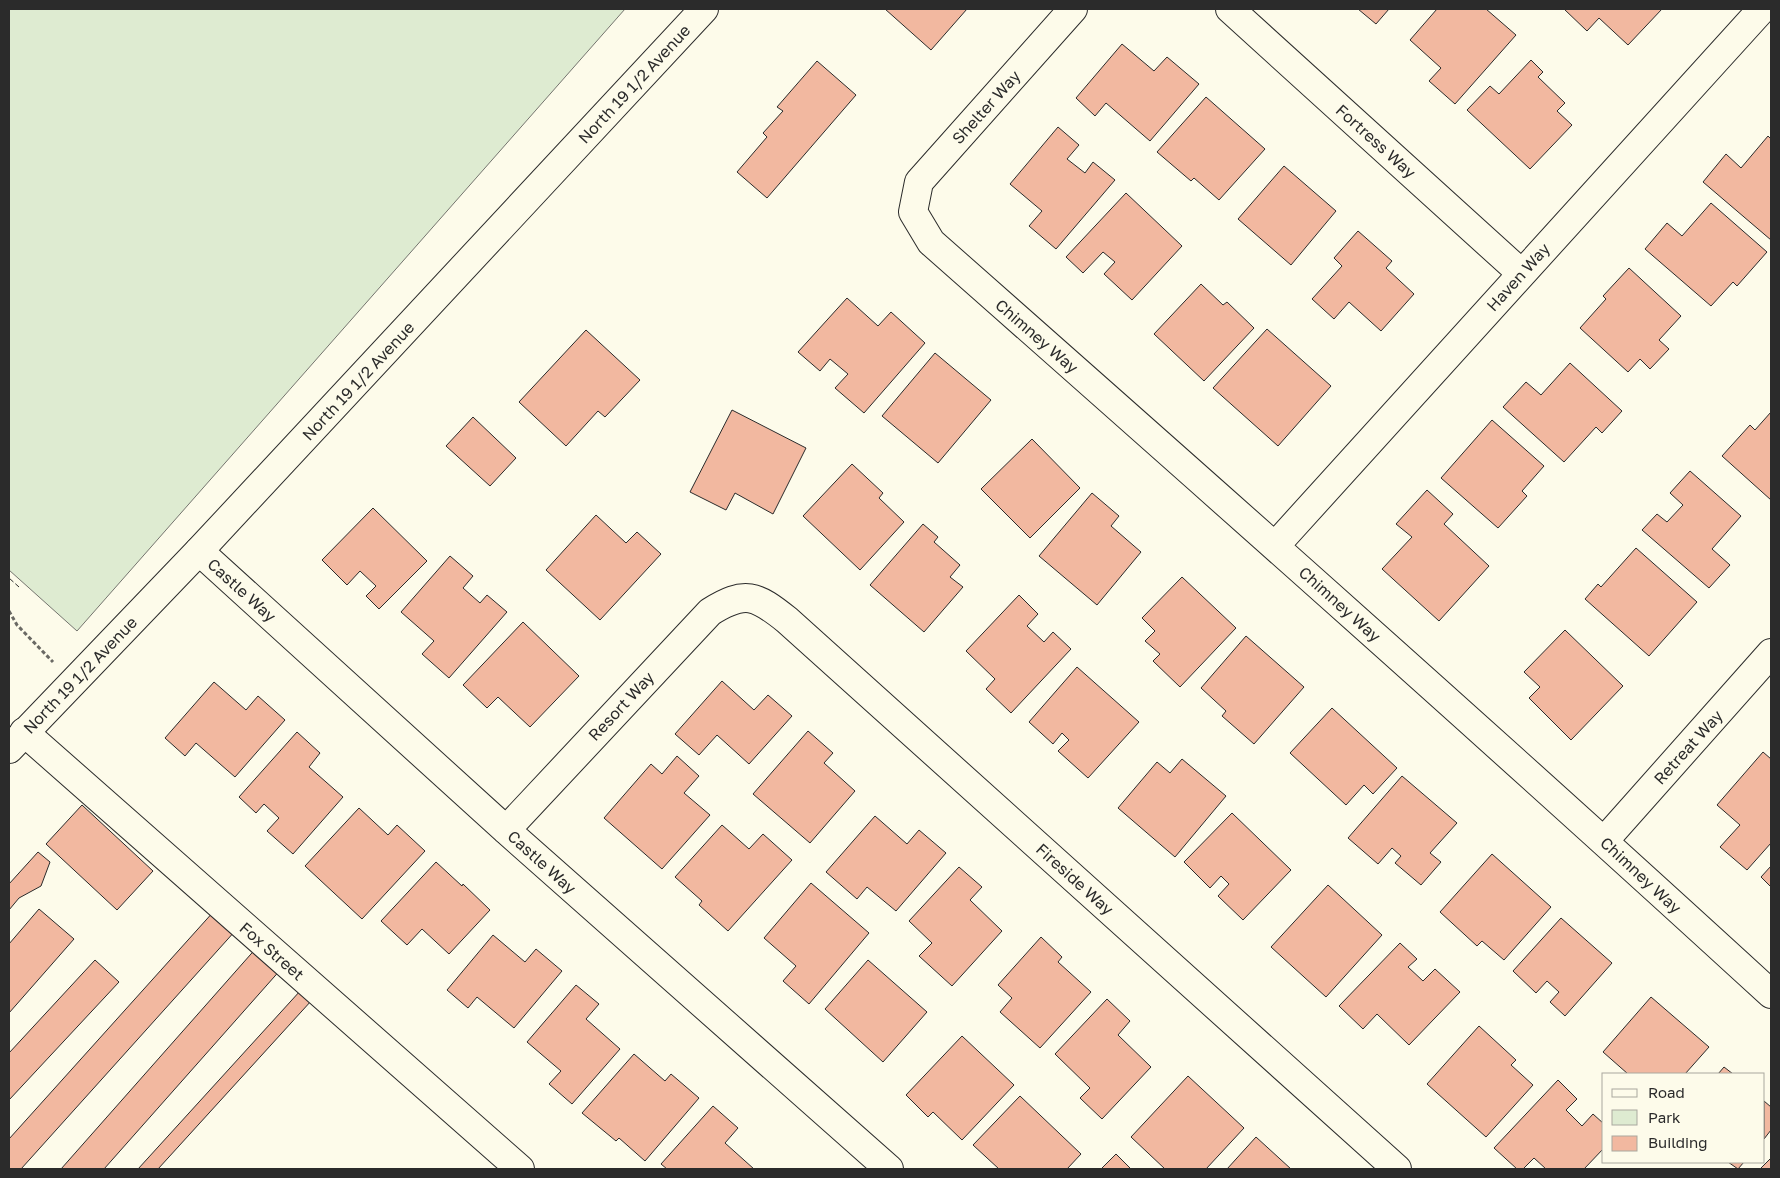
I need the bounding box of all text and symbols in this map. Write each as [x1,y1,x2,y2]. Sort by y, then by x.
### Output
street label: North 19 1/2 Avenue [574,20,694,148]
street label: Shelter Way [948,66,1024,148]
street label: Fortress Way [1332,100,1420,182]
street label: Haven Way [1482,239,1554,315]
street label: Chimney Way [991,295,1083,377]
street label: North 19 1/2 Avenue [298,317,418,445]
street label: Castle Way [204,554,280,626]
street label: Chimney Way [1295,562,1385,646]
street label: North 19 1/2 Avenue [19,612,141,738]
street label: Resort Way [584,667,658,745]
street label: Retreat Way [1649,706,1727,788]
street label: Castle Way [504,826,580,898]
street label: Chimney Way [1596,832,1686,918]
street label: Fireside Way [1032,839,1118,919]
street label: Fox Street [236,918,308,984]
legend [1602,1073,1765,1163]
text: Road [1648,1083,1685,1101]
text: Park [1648,1108,1681,1126]
text: Building [1648,1133,1708,1151]

